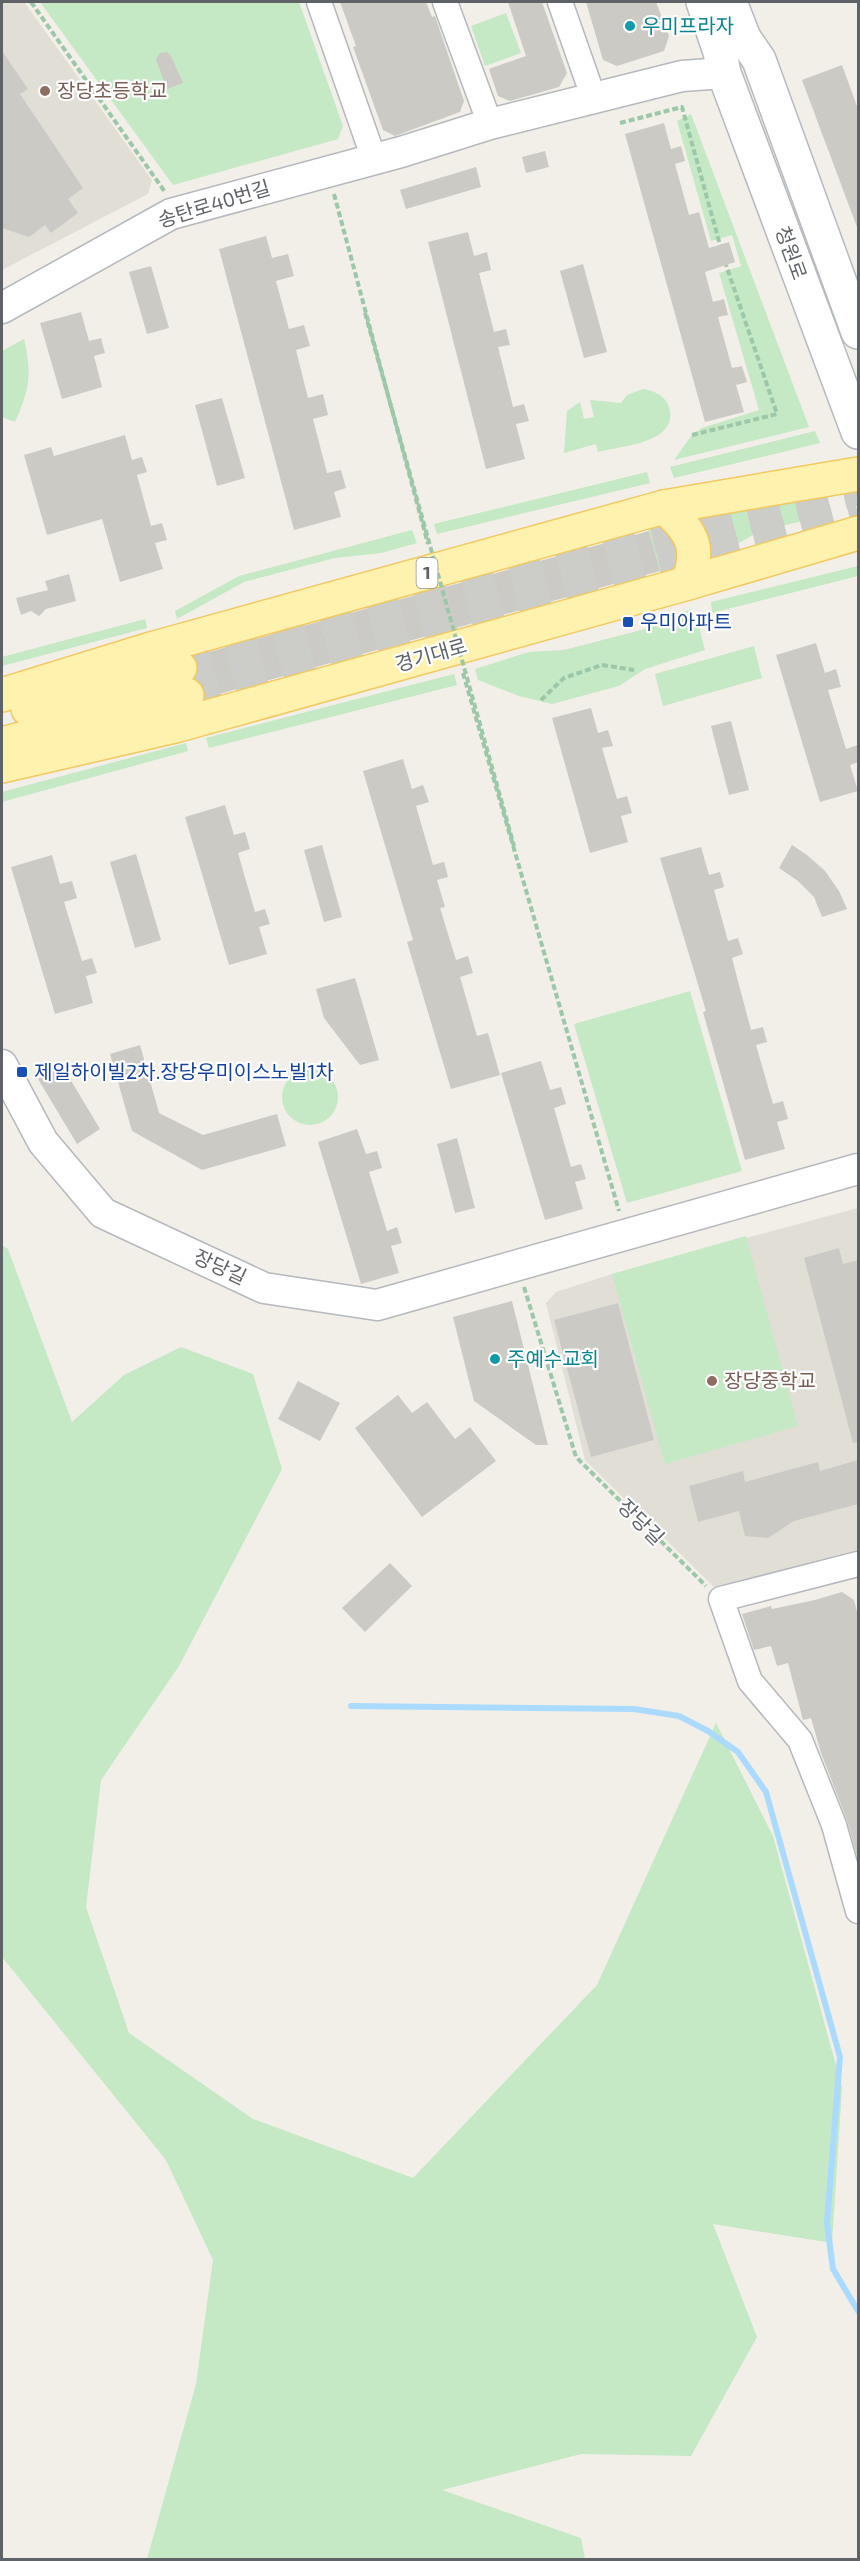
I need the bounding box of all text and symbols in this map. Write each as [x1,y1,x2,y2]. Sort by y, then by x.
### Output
place label: 우미프라자 [642,13,734,37]
marker: 우미프라자 [623,19,637,33]
place label: 장당초등학교 [57,78,167,102]
marker: 장당초등학교 [38,84,52,98]
street label: 송탄로40번길 [155,175,273,232]
street label: 청원로 [771,223,813,283]
road number: 1 [416,558,438,588]
place label: 우미아파트 [640,609,732,633]
marker: 우미아파트 [621,615,635,629]
street label: 경기대로 [392,632,469,676]
place label: 제일하이빌2차.장당우미이스노빌1차 [34,1059,334,1083]
marker: 제일하이빌2차.장당우미이스노빌1차 [15,1065,29,1079]
street label: 장당길 [190,1244,251,1289]
place label: 주예수교회 [507,1346,599,1370]
marker: 주예수교회 [488,1352,502,1366]
place label: 장당중학교 [724,1368,816,1392]
marker: 장당중학교 [705,1374,719,1388]
street label: 장당길 [614,1493,670,1549]

